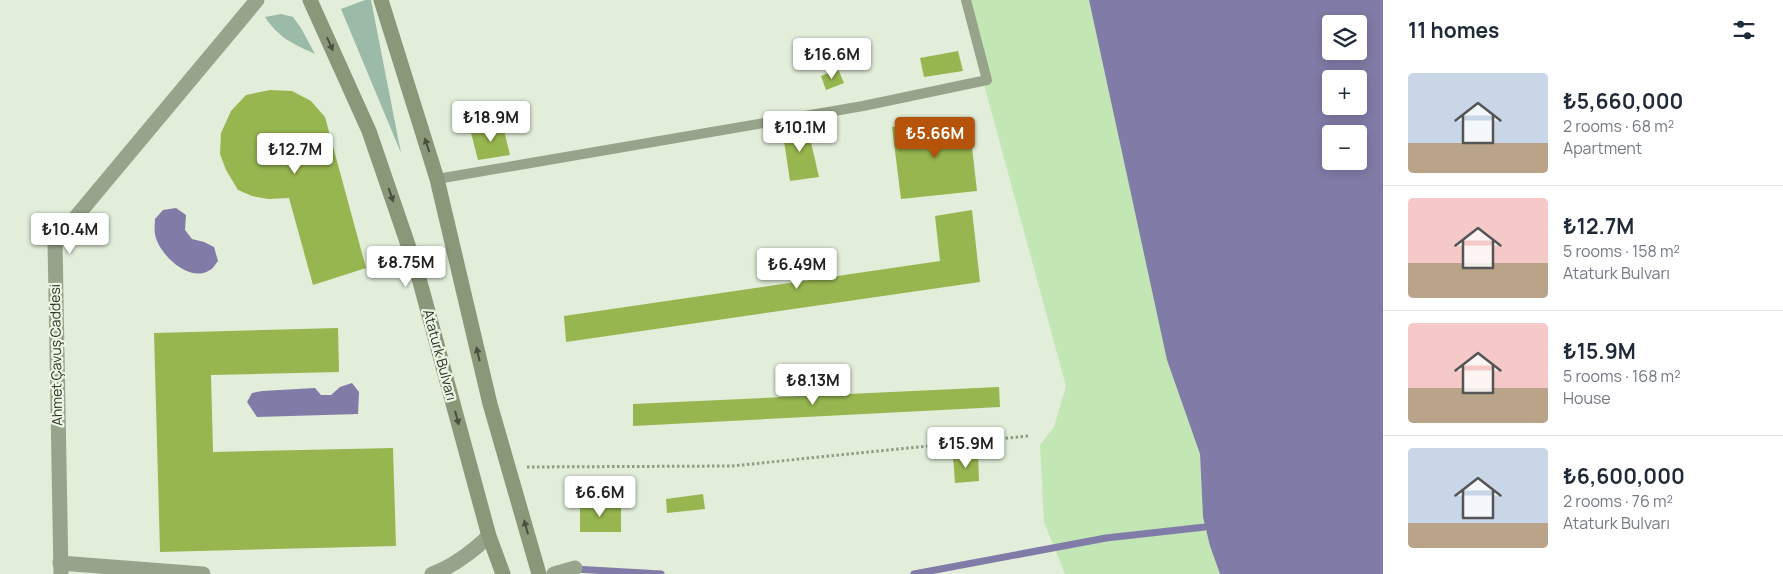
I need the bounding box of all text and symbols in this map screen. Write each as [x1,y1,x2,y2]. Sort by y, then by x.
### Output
map controls [1322,15,1367,170]
button: layers [1322,15,1367,60]
text: 11 homes [1408,16,1499,44]
icon: filters [1730,16,1758,44]
one-way arrow [326,37,334,51]
pin: ₺16.6M [791,38,873,80]
text: ₺16.6M [804,43,860,65]
button: + [1322,70,1367,115]
text: ₺5,660,000 [1563,87,1683,115]
icon: home [1448,93,1508,153]
pin: ₺18.9M [450,100,532,143]
text: ₺18.9M [463,106,519,128]
pin: ₺10.1M [759,110,841,153]
text: 2 rooms · 68 m² [1563,115,1674,137]
text: ₺10.1M [774,116,826,138]
pin: ₺5.66M [894,116,976,159]
text: ₺5.66M [906,122,964,144]
button: − [1322,125,1367,170]
pin: ₺12.7M [254,132,336,175]
one-way arrow [422,137,430,152]
text: Apartment [1563,137,1642,159]
text: ₺12.7M [268,138,322,160]
one-way arrow [387,188,395,203]
pin: ₺10.4M [29,212,111,255]
text: ₺12.7M [1563,212,1634,240]
text: ₺10.4M [42,218,98,240]
icon: home [1448,218,1508,278]
text: 5 rooms · 158 m² [1563,240,1680,262]
pin: ₺8.75M [365,246,447,288]
pin: ₺6.49M [756,248,838,290]
text: ₺8.75M [378,251,434,273]
text: ₺6.49M [768,253,826,275]
text: Ataturk Bulvarı [1563,262,1670,284]
street label: Ahmet Çavuş Caddesi [45,284,66,426]
street label: Ataturk Bulvarı [419,307,462,403]
text: ₺15.9M [1563,337,1636,365]
icon: home [1448,343,1508,403]
one-way arrow [474,346,482,361]
pin: ₺8.13M [772,364,854,406]
text: 5 rooms · 168 m² [1563,365,1681,387]
text: ₺8.13M [786,369,840,391]
text: House [1563,387,1611,409]
one-way arrow [453,410,461,425]
pin: ₺15.9M [925,426,1007,469]
text: ₺15.9M [938,432,994,454]
text: ₺6,600,000 [1563,462,1685,490]
icon: home [1448,468,1508,528]
pin: ₺6.6M [565,476,635,518]
text: ₺6.6M [576,481,624,503]
text: 2 rooms · 76 m² [1563,490,1673,512]
text: Ataturk Bulvarı [1563,512,1670,534]
one-way arrow [521,520,529,535]

